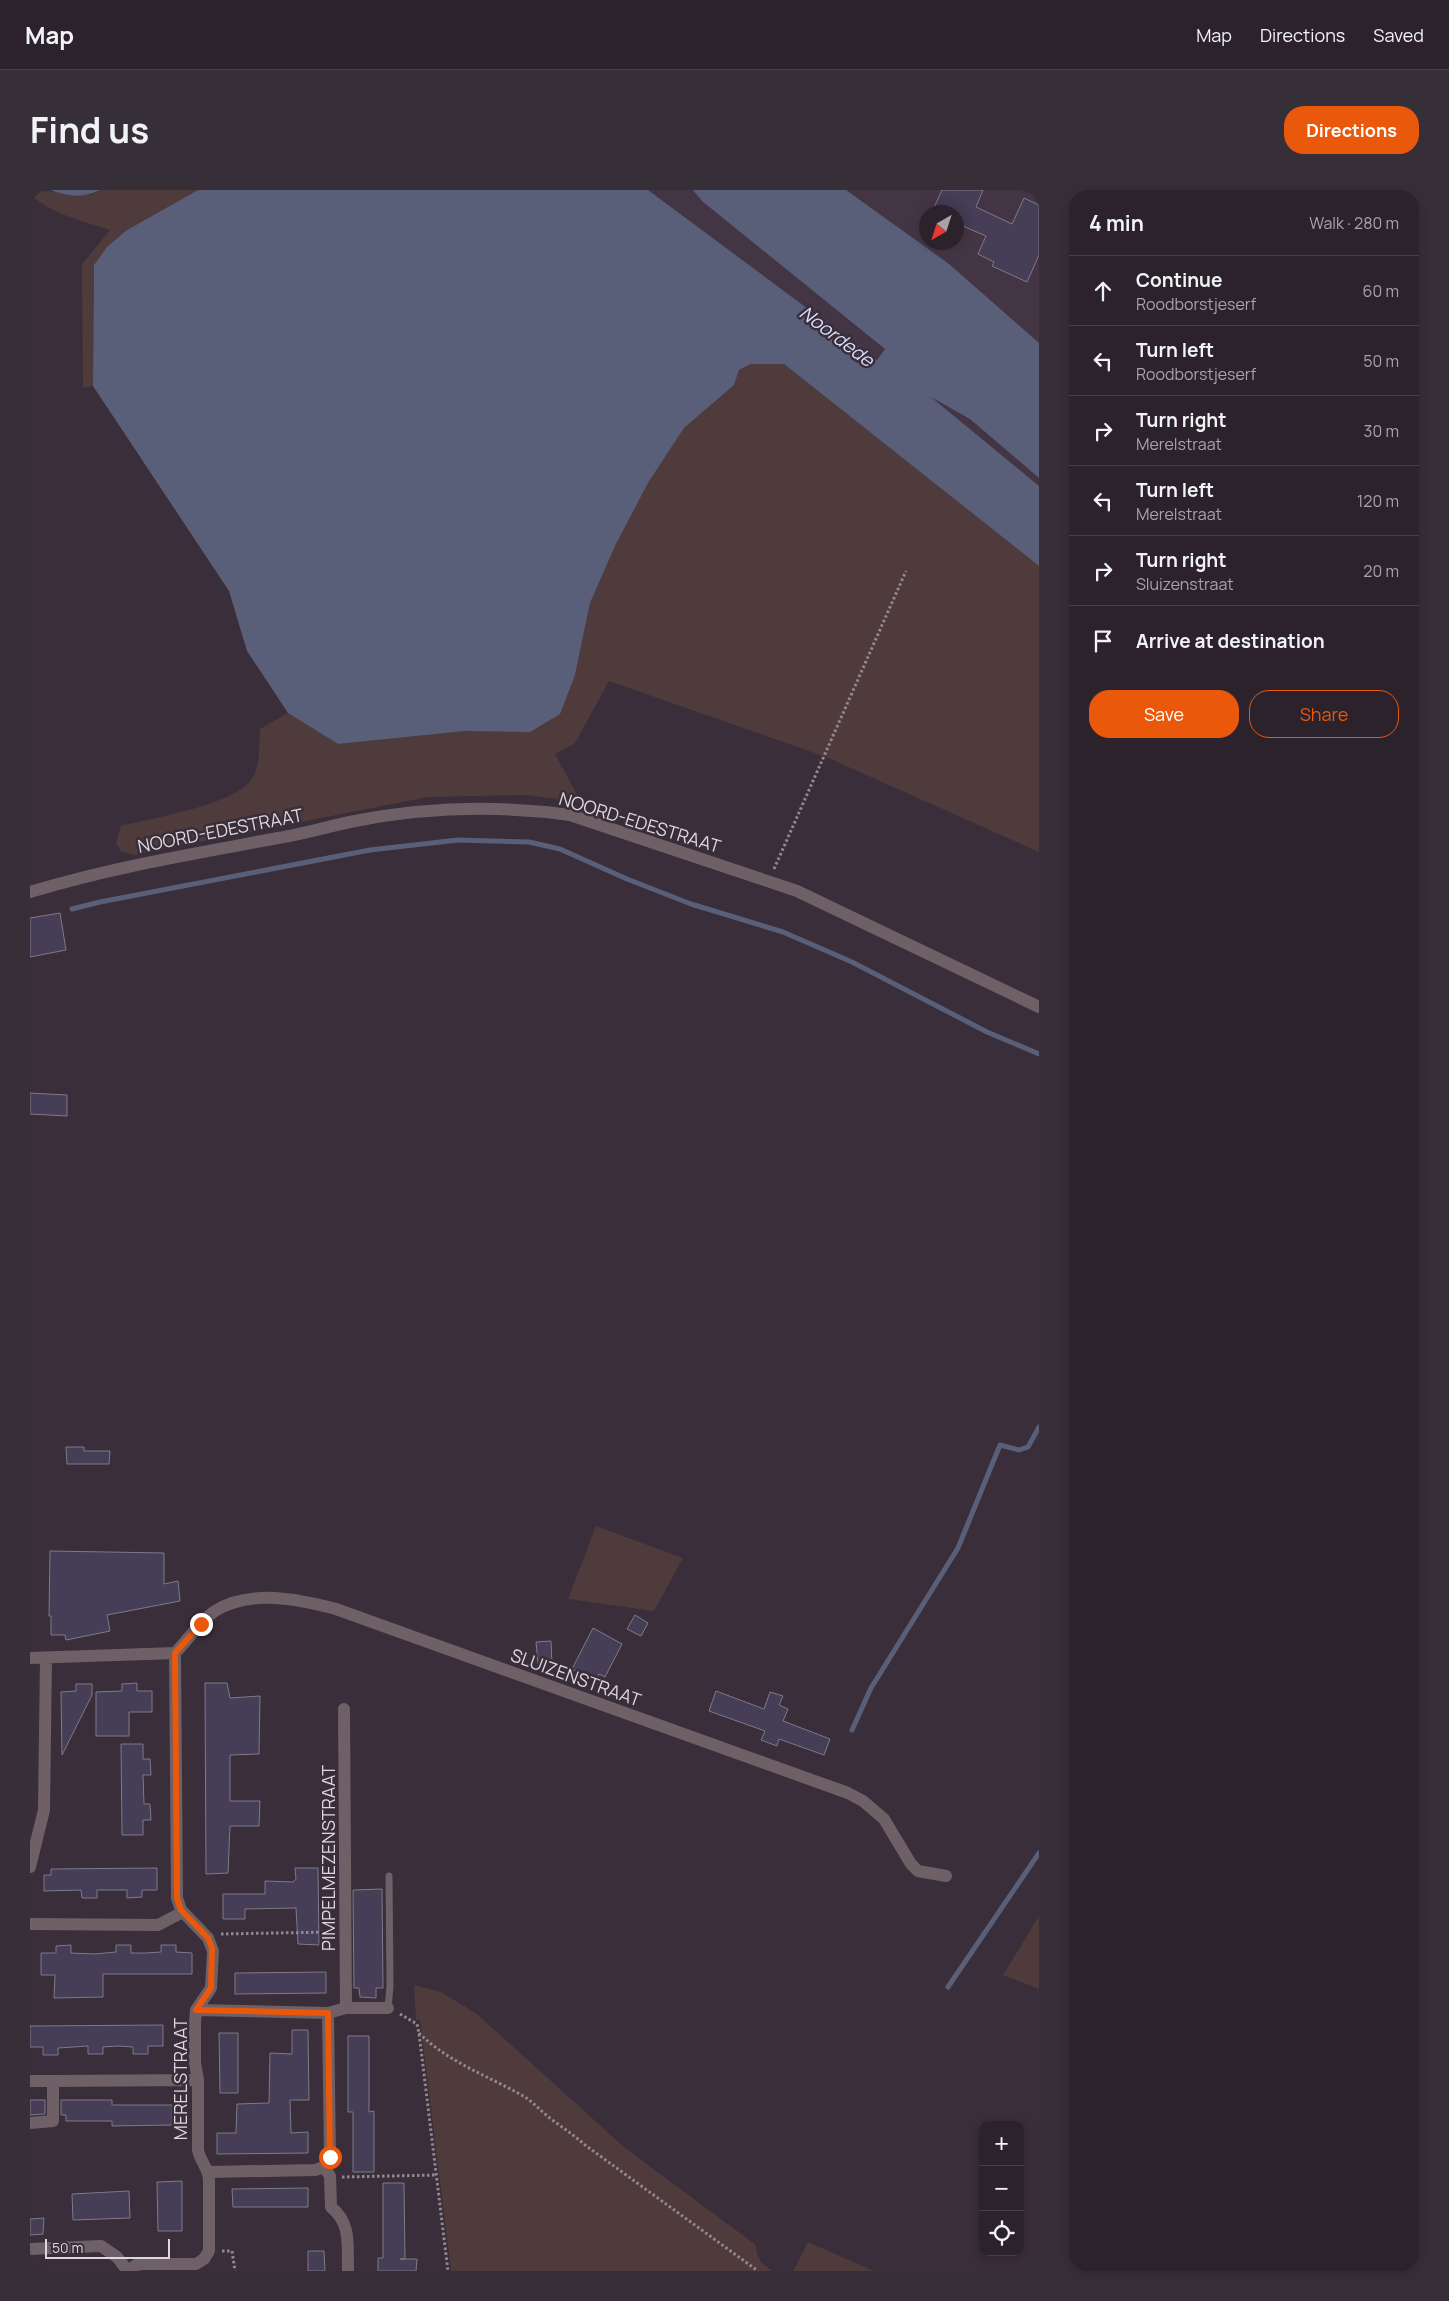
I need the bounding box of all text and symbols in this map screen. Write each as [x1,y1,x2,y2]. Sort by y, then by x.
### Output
text: Map [25,18,74,51]
text: Map [1196,23,1232,47]
text: Directions [1260,23,1345,47]
text: Saved [1373,23,1424,47]
text: Find us [30,106,149,154]
button: Directions [1284,106,1419,154]
north arrow [919,205,964,250]
text: 4 min [1089,209,1144,237]
text: Walk · 280 m [1309,212,1399,234]
text: Continue [1136,267,1222,293]
icon: ahead [1089,277,1117,305]
text: 60 m [1363,280,1399,302]
text: Roodborstjeserf [1136,293,1256,315]
water label: Noordede [794,299,881,374]
text: Turn left [1136,337,1214,363]
icon: left [1089,347,1117,375]
text: 50 m [1363,350,1399,372]
text: Roodborstjeserf [1136,363,1256,385]
text: Turn right [1136,407,1226,433]
icon: right [1089,417,1117,445]
text: 30 m [1364,420,1399,442]
text: Merelstraat [1136,433,1222,455]
text: Turn left [1136,477,1214,503]
icon: left [1089,487,1117,515]
text: 120 m [1357,490,1399,512]
text: Merelstraat [1136,503,1222,525]
text: Turn right [1136,547,1226,573]
icon: right [1089,557,1117,585]
text: 20 m [1363,560,1399,582]
text: Sluizenstraat [1136,573,1234,595]
icon: arrive [1089,627,1117,655]
text: Arrive at destination [1136,628,1325,654]
button: Save [1089,690,1239,738]
button: Share [1249,690,1399,738]
street label: NOORD-EDESTRAAT [556,786,724,858]
street label: NOORD-EDESTRAAT [135,802,305,858]
route end [190,1613,213,1636]
street label: SLUIZENSTRAAT [507,1642,645,1712]
street label: PIMPELMEZENSTRAAT [316,1765,340,1951]
street label: MERELSTRAAT [168,2017,192,2140]
map controls [979,2121,1024,2256]
button: + [979,2121,1024,2166]
route start [319,2146,342,2169]
button: − [979,2166,1024,2211]
button: locate [979,2211,1024,2256]
scale bar [45,2236,170,2259]
text: 50 m [52,2238,83,2257]

